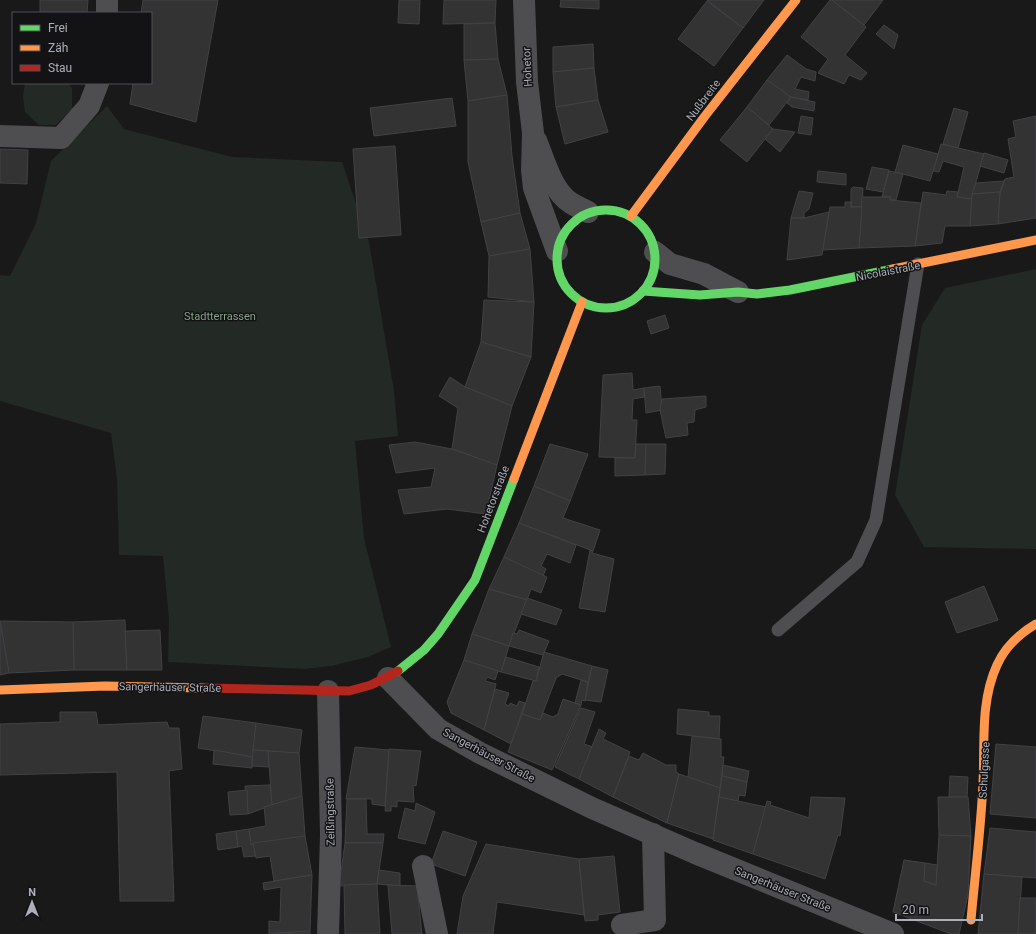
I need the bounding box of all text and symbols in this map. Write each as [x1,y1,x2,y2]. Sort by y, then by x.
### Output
legend [12,12,152,84]
text: Frei [48,21,68,35]
text: Zäh [48,41,68,55]
street label: Hohetor [520,47,535,87]
text: Stau [48,61,72,75]
street label: Nußbreite [684,77,723,123]
street label: Nicolaistraße [855,259,921,284]
park label: Stadtterrassen [184,310,256,323]
street label: Hohetorstraße [475,464,512,534]
street label: Sangerhäuser Straße [119,680,221,695]
street label: Sangerhäuser Straße [441,726,537,785]
street label: Schulgasse [977,741,992,799]
street label: Zeißingstraße [323,778,338,846]
street label: Sangerhäuser Straße [733,864,833,915]
north arrow [12,882,52,922]
text: N [28,886,36,899]
scale bar [896,896,982,922]
text: 20 m [902,903,929,917]

